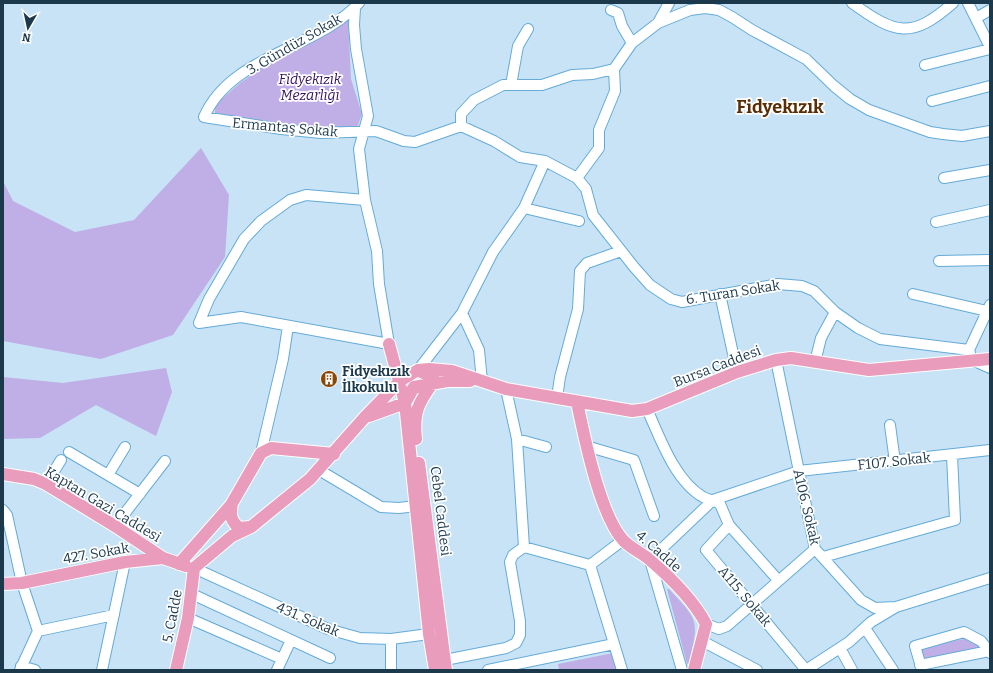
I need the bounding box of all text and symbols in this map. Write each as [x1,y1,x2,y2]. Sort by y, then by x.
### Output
north arrow [8,8,48,48]
street label: 3. Gündüz Sokak [244,10,345,78]
text: N [21,30,32,44]
park label: Fidyekızık Mezarlığı [279,71,342,104]
district label: Fidyekızık [736,96,824,118]
street label: Ermantaş Sokak [231,114,339,141]
street label: 6. Turan Sokak [685,277,781,308]
street label: Bursa Caddesi [671,342,763,391]
place label: Fidyekızık İlkokulu [342,363,411,396]
building icon: Fidyekızık İlkokulu [319,369,339,389]
street label: F107. Sokak [857,449,932,474]
street label: Kaptan Gazi Caddesi [42,463,164,546]
street label: Cebel Caddesi [427,465,454,557]
street label: A106. Sokak [789,467,824,547]
street label: 4. Cadde [632,527,685,576]
street label: 427. Sokak [62,539,130,568]
street label: A115. Sokak [714,563,775,630]
street label: 5. Cadde [159,588,186,644]
street label: 431. Sokak [274,599,342,640]

